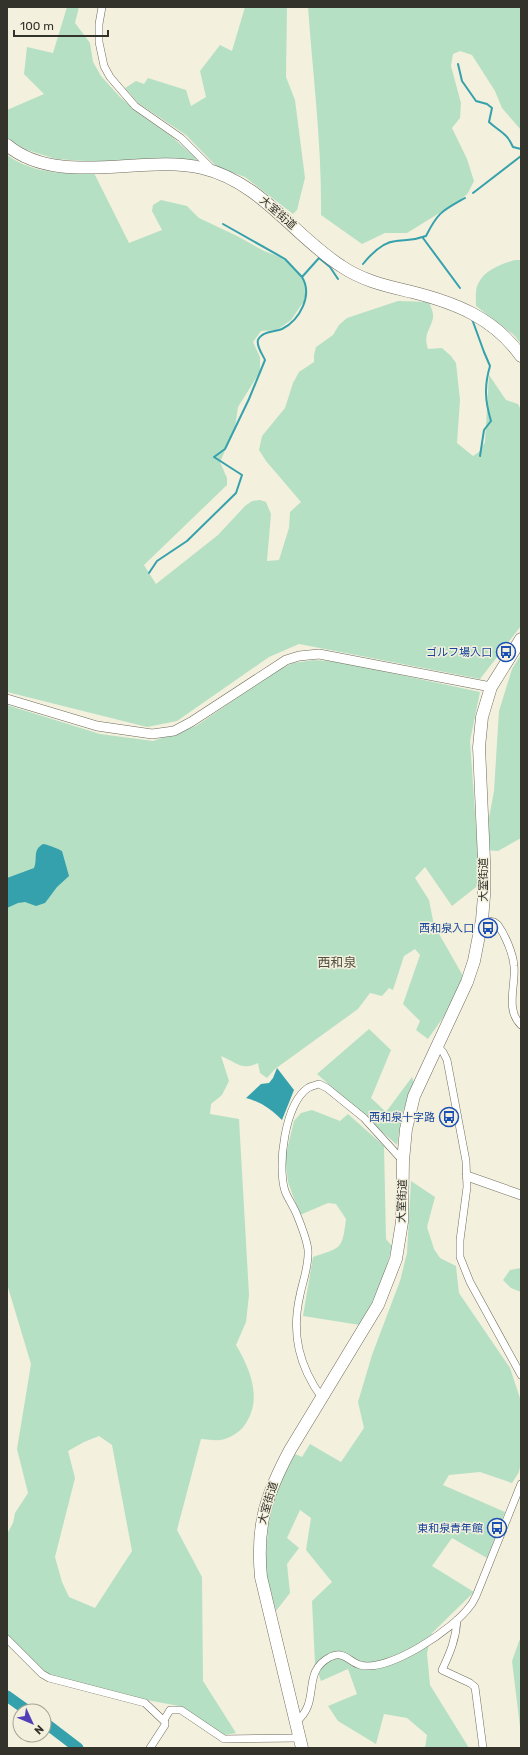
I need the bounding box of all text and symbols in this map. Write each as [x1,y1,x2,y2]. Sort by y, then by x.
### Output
scale bar [14,12,108,38]
text: 100 m [20,19,54,33]
street label: 大室街道 [257,194,299,232]
bus stop icon: ゴルフ場入口 [495,641,517,663]
place label: ゴルフ場入口 [426,646,492,659]
street label: 大室街道 [477,858,490,902]
bus stop icon: 西和泉入口 [477,917,499,939]
place label: 西和泉入口 [419,922,474,935]
district label: 西和泉 [317,955,357,970]
bus stop icon: 西和泉十字路 [438,1106,460,1128]
place label: 西和泉十字路 [369,1111,435,1124]
street label: 大室街道 [395,1179,409,1223]
street label: 大室街道 [256,1480,280,1526]
bus stop icon: 東和泉青年館 [486,1517,508,1539]
place label: 東和泉青年館 [417,1522,483,1535]
north arrow [12,1703,52,1743]
text: N [31,1722,46,1737]

